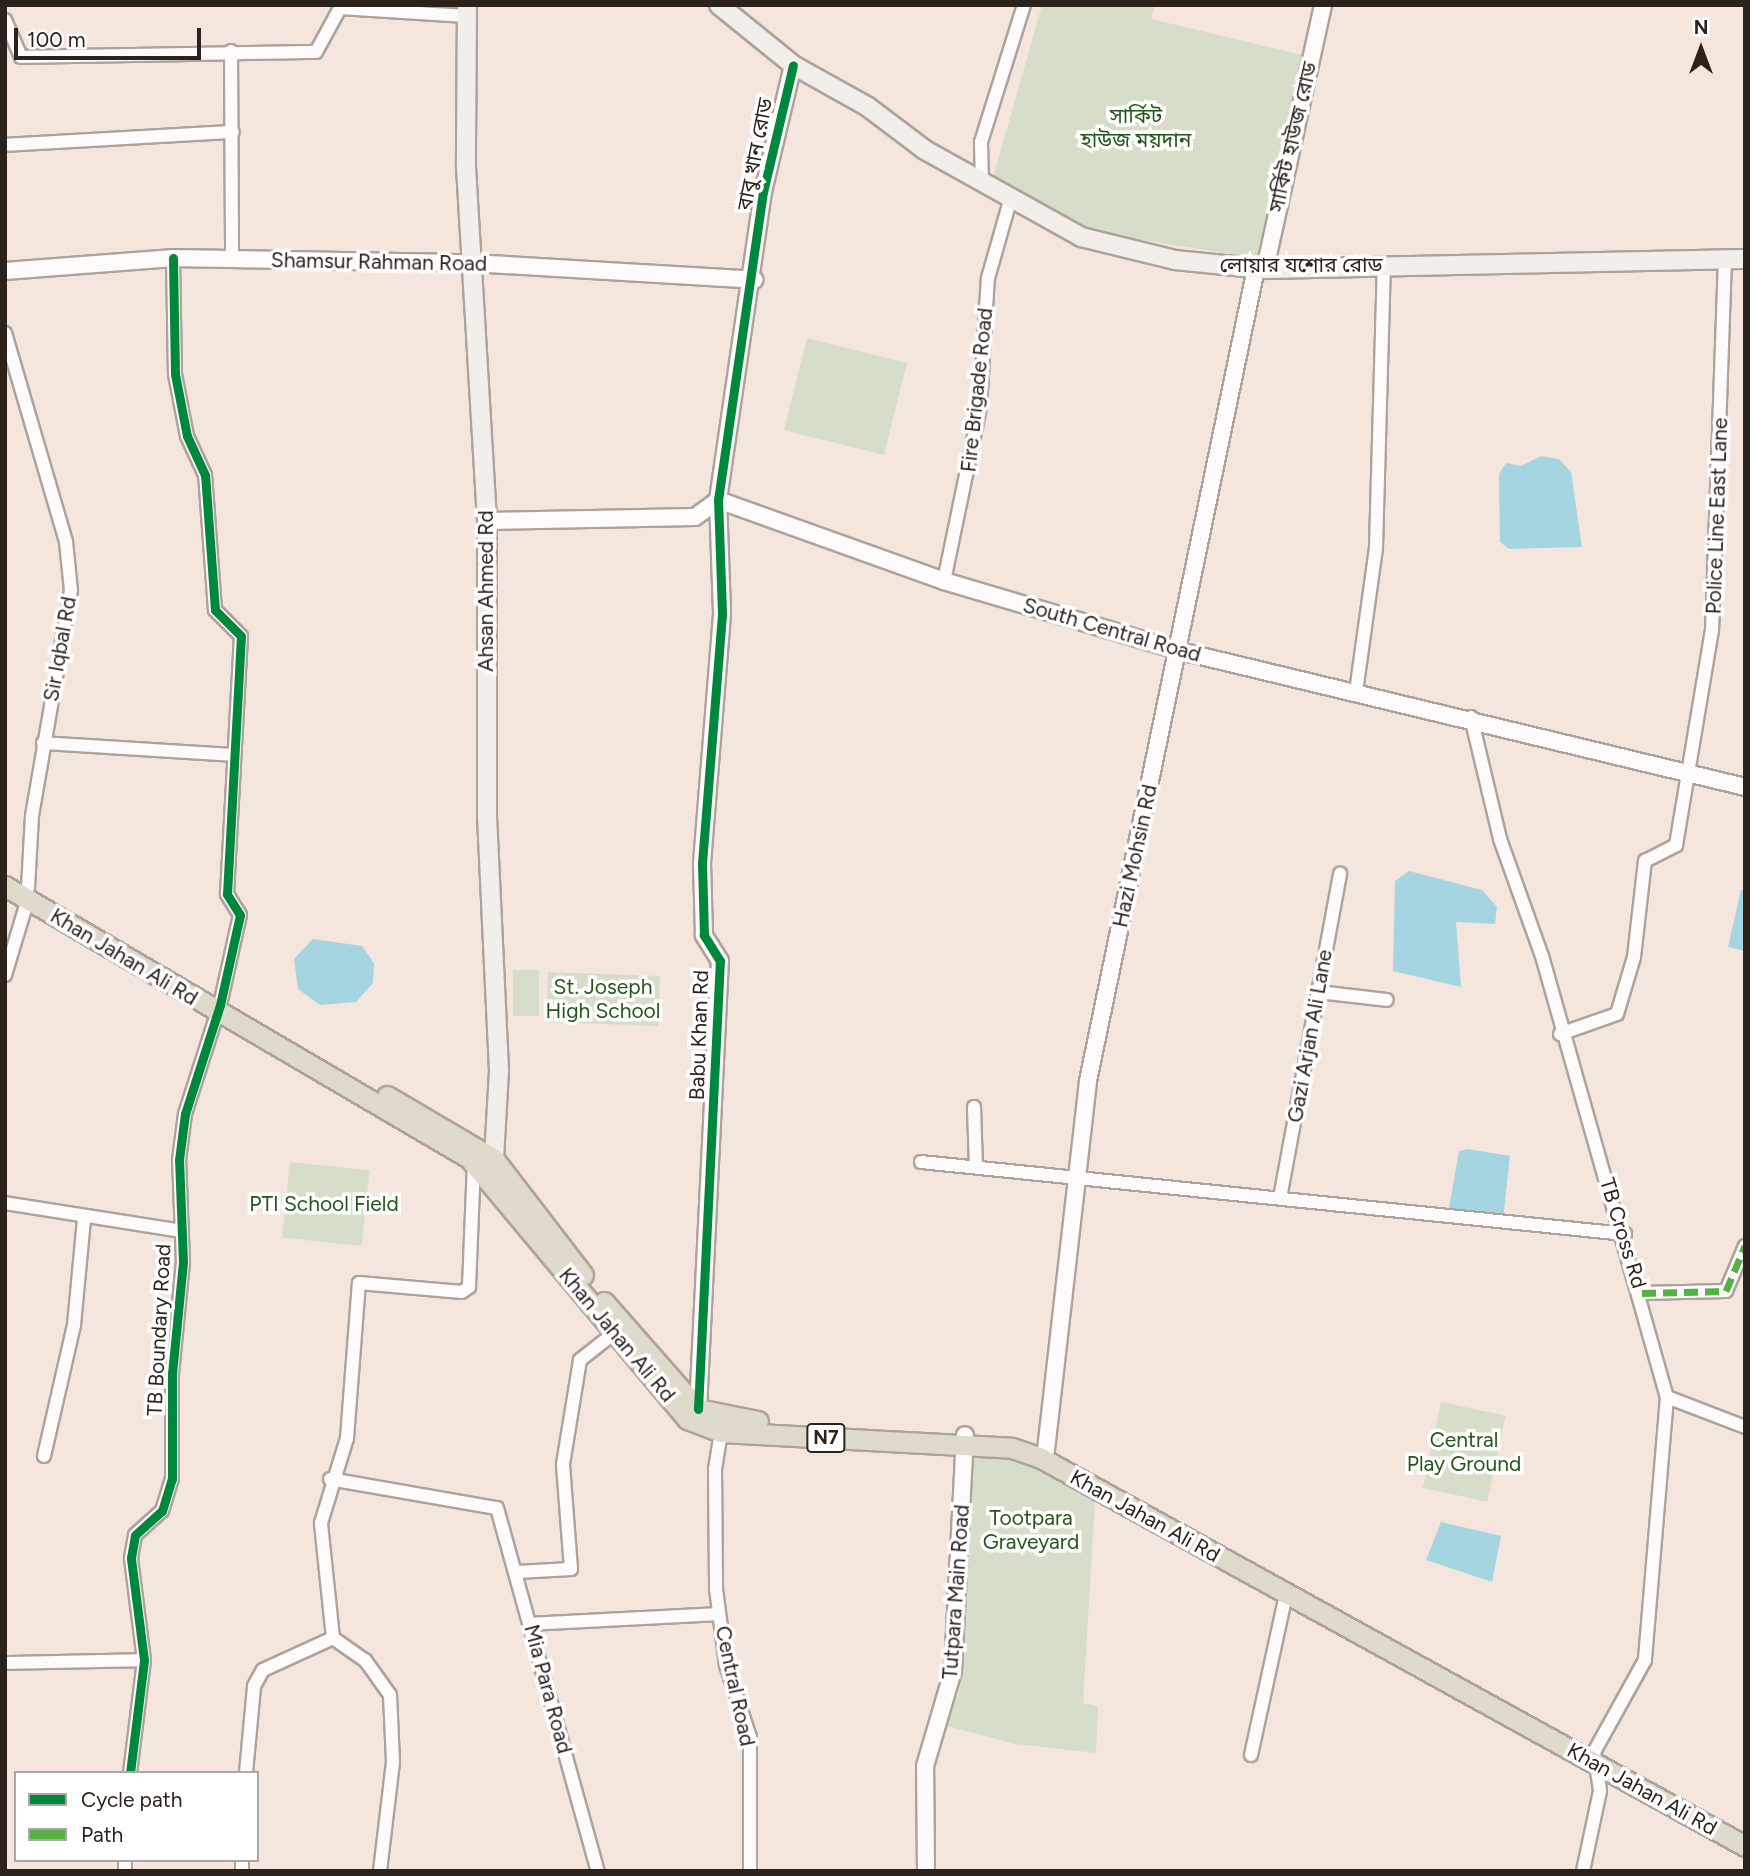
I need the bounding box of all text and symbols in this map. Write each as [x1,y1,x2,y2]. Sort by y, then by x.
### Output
scale bar [18,14,205,58]
north arrow [1666,14,1736,84]
text: N [1694,16,1708,39]
text: 100 m [27,27,86,52]
street label: সার্কিট হাউজ রোড [1263,59,1323,215]
street label: বাবু খান রোড [732,96,778,212]
park label: সার্কিট হাউজ ময়দান [1081,103,1191,153]
street label: Shamsur Rahman Road [271,248,487,276]
street label: লোয়ার যশোর রোড [1219,252,1383,278]
street label: Fire Brigade Road [956,307,998,473]
street label: Police Line East Lane [1701,417,1733,615]
street label: Ahsan Ahmed Rd [473,510,499,672]
street label: South Central Road [1020,593,1204,667]
street label: Sir Iqbal Rd [38,595,82,703]
street label: Hazi Mohsin Rd [1108,782,1162,930]
street label: Khan Jahan Ali Rd [46,903,202,1011]
street label: Gazi Arjan Ali Lane [1282,947,1338,1125]
street label: Babu Khan Rd [684,969,714,1101]
park label: St. Joseph High School [546,974,660,1024]
street label: TB Cross Rd [1594,1175,1652,1291]
park label: PTI School Field [249,1191,399,1217]
street label: TB Boundary Road [142,1243,176,1417]
street label: Khan Jahan Ali Rd [554,1263,680,1407]
road number: N7 [805,1422,847,1454]
park label: Central Play Ground [1407,1427,1521,1477]
street label: Khan Jahan Ali Rd [1066,1464,1224,1568]
street label: Tutpara Main Road [937,1504,975,1680]
park label: Tootpara Graveyard [983,1505,1079,1555]
street label: Mia Para Road [519,1622,577,1756]
street label: Central Road [710,1624,760,1748]
street label: Khan Jahan Ali Rd [1563,1737,1721,1841]
legend [14,1771,259,1862]
text: Cycle path [81,1787,182,1812]
text: Path [81,1822,123,1847]

